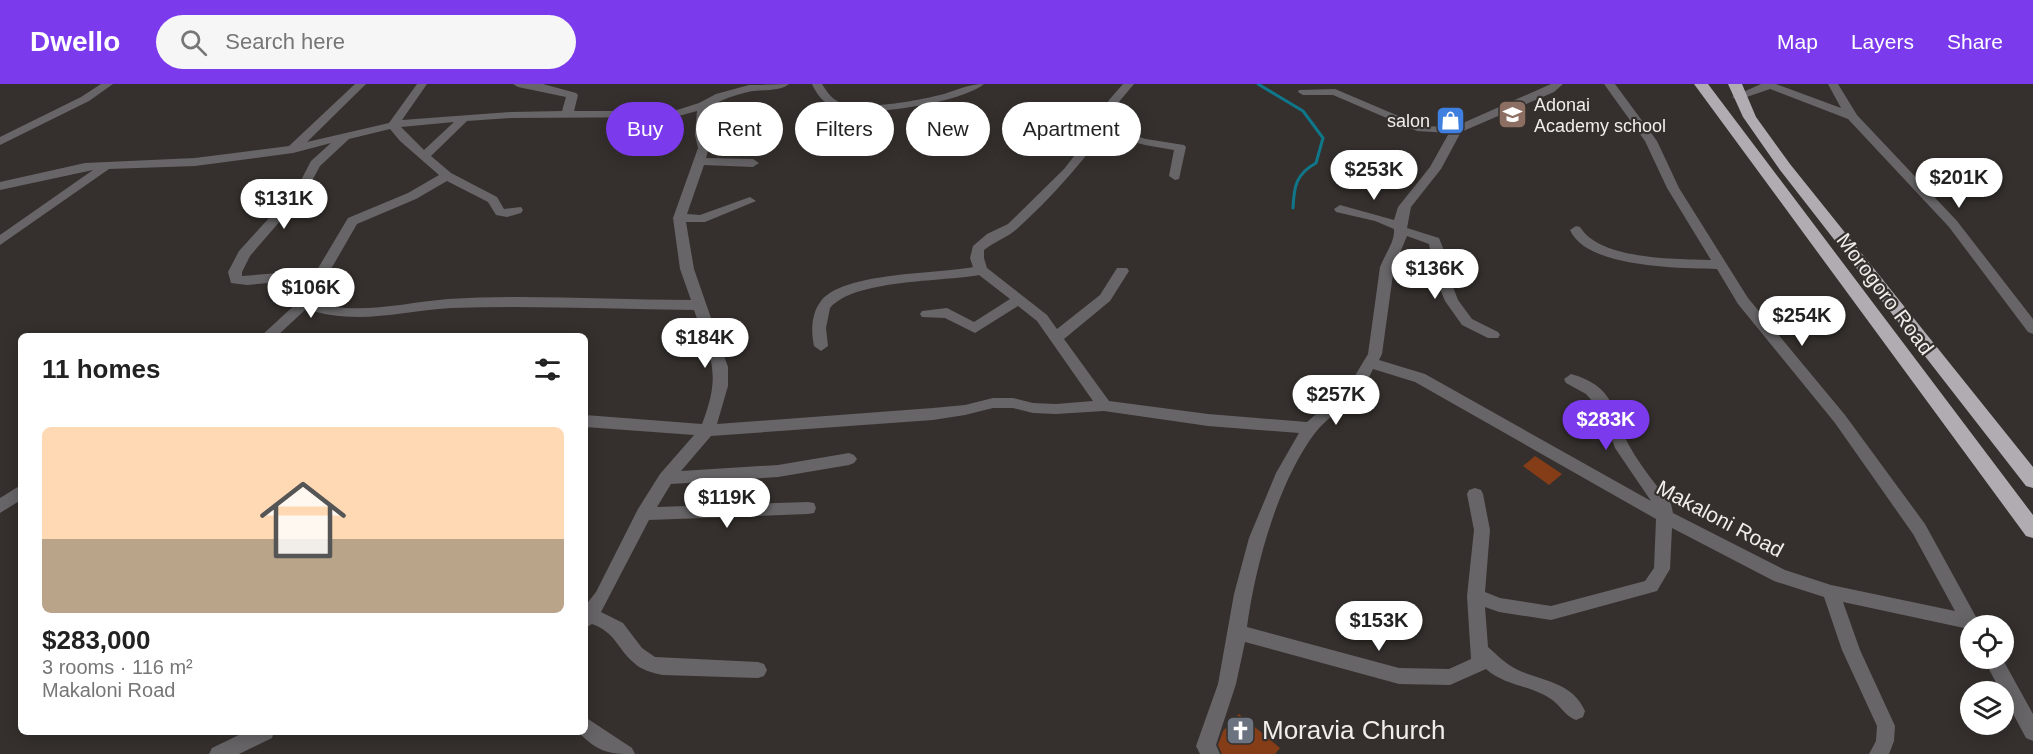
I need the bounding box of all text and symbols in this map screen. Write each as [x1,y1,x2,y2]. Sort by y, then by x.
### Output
search box [156,15,576,69]
text: Dwello [30,26,120,57]
icon: search [177,26,210,59]
text: Search here [225,29,345,54]
text: Map [1777,30,1818,53]
text: Layers [1851,30,1914,53]
text: Share [1947,30,2003,53]
place label: Adonai Academy school [1534,95,1666,136]
school or university icon: Adonai Academy school [1497,99,1529,131]
chip: Buy [606,102,684,156]
chip: Rent [696,102,783,156]
chip: Filters [795,102,894,156]
chip: New [906,102,990,156]
chip: Apartment [1002,102,1141,156]
shop icon: salon [1435,105,1467,137]
place label: salon [1387,111,1430,131]
pin: $253K [1332,150,1416,201]
text: $253K [1345,158,1403,180]
pin: $201K [1917,158,2001,209]
text: $201K [1930,166,1988,188]
pin: $131K [242,179,326,230]
text: $131K [255,187,313,209]
street label: Morogoro Road [1832,229,1938,359]
pin: $136K [1393,249,1477,300]
text: $136K [1406,257,1464,279]
pin: $106K [269,268,353,319]
text: $106K [282,276,340,298]
pin: $254K [1760,296,1844,347]
text: $254K [1773,304,1831,326]
pin: $184K [663,318,747,369]
text: $184K [676,326,734,348]
icon: filters [531,353,564,386]
text: 11 homes [42,354,161,384]
pin: $257K [1294,375,1378,426]
text: $257K [1307,383,1365,405]
pin: $283K [1564,400,1648,451]
text: $283K [1577,408,1635,430]
icon: home [249,466,357,574]
street label: Makaloni Road [1653,476,1787,562]
pin: $119K [685,478,769,529]
text: $119K [698,486,756,508]
pin: $153K [1337,601,1421,652]
text: $153K [1350,609,1408,631]
map controls [1960,615,2014,735]
button: locate [1960,615,2014,669]
text: $283,000 [42,625,150,655]
text: 3 rooms · 116 m² [42,656,193,678]
text: Makaloni Road [42,679,175,701]
button: layers [1960,681,2014,735]
church icon: Moravia Church [1225,714,1257,746]
place label: Moravia Church [1262,715,1446,745]

